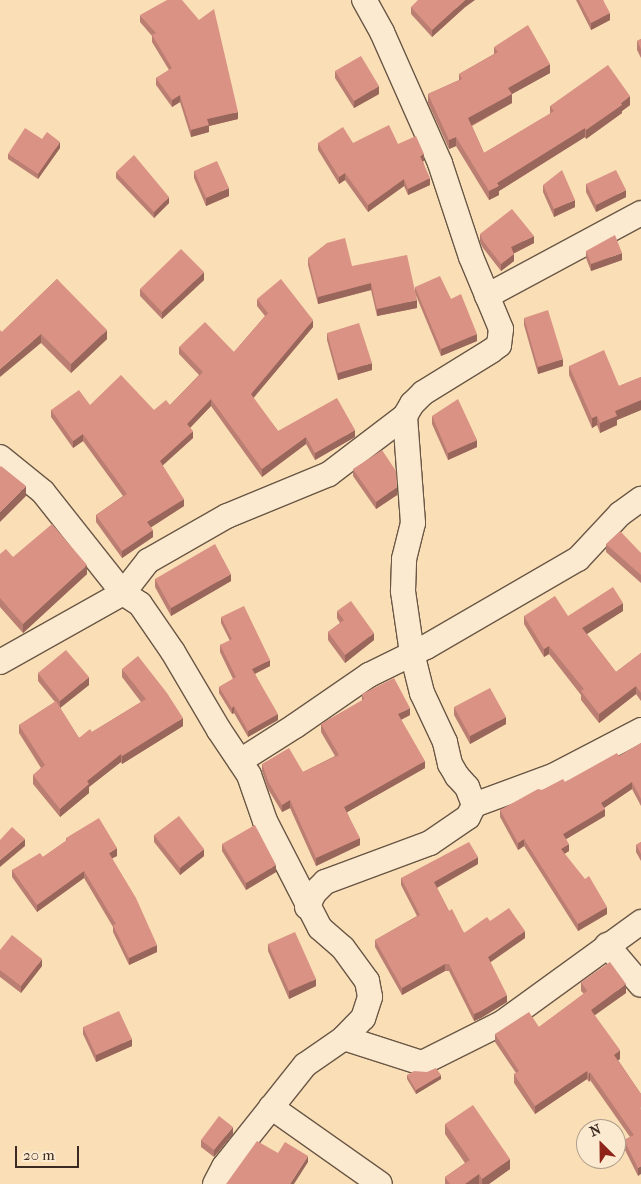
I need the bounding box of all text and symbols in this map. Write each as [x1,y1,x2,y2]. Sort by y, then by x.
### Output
north arrow [576,1119,626,1169]
text: N [587,1121,604,1141]
scale bar [18,1136,81,1168]
text: 20 m [23,1146,55,1164]

